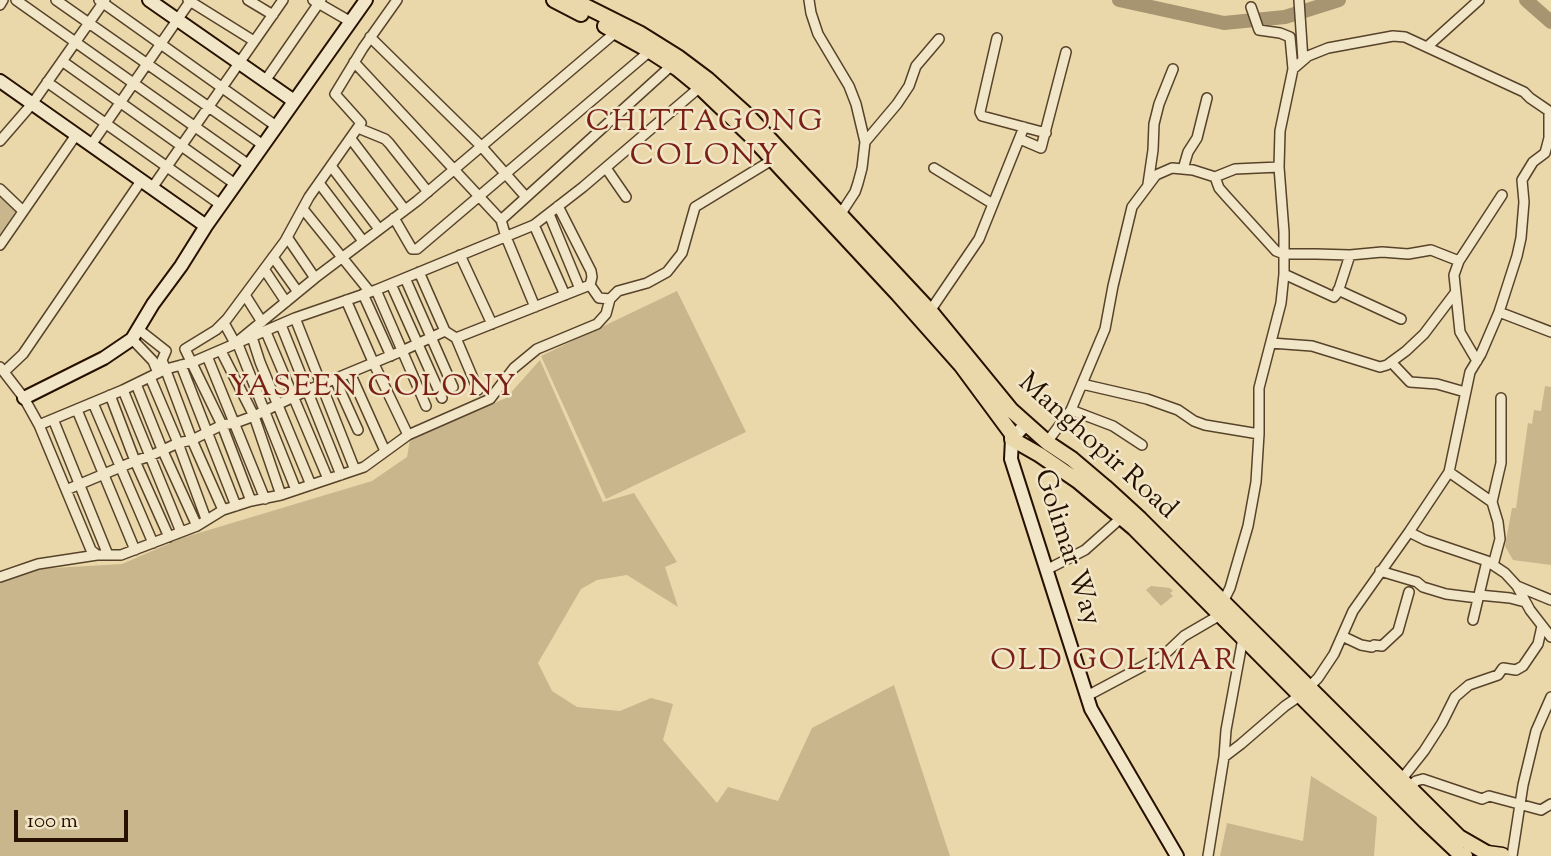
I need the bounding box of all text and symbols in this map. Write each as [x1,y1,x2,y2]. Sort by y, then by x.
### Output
district label: CHITTAGONG COLONY [587,107,823,178]
street label: Manghopir Road [1010,368,1182,528]
district label: YASEEN COLONY [230,372,516,408]
street label: Golimar Way [1024,466,1106,630]
district label: OLD GOLIMAR [992,646,1236,682]
scale bar [18,796,131,840]
text: 100 m [27,807,78,837]

